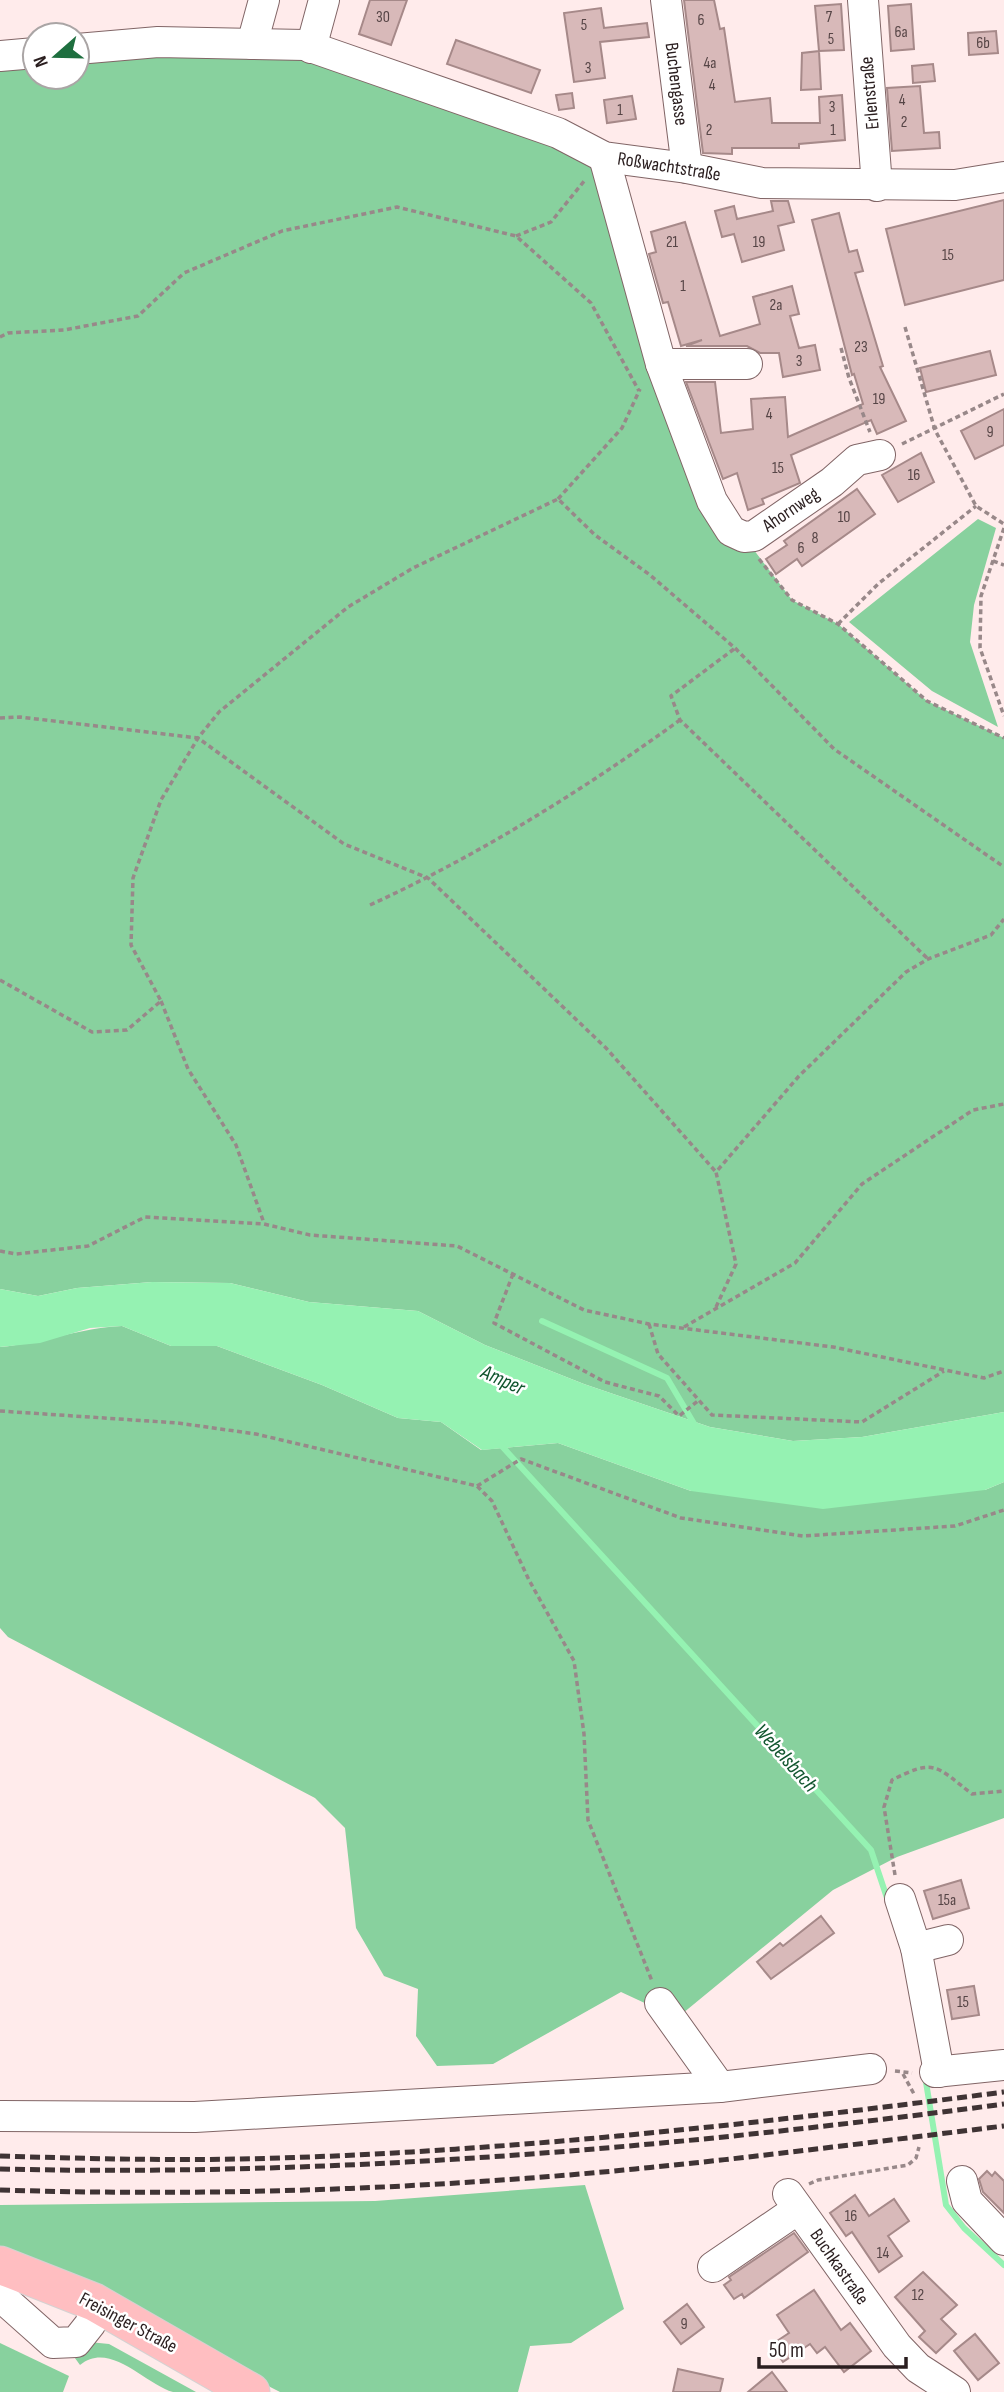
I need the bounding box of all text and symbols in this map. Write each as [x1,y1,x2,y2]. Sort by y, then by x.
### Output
house number: 30 [376,8,390,27]
house number: 7 [826,8,833,27]
house number: 6 [697,11,705,30]
house number: 5 [581,16,587,35]
north arrow [21,21,91,91]
house number: 6a [894,23,908,42]
house number: 5 [828,30,834,49]
house number: 6b [976,34,990,53]
street label: Buchengasse [659,41,693,127]
text: N [29,53,54,70]
house number: 4a [704,54,716,73]
street label: Erlenstraße [855,55,885,131]
house number: 3 [585,59,591,78]
house number: 4 [709,76,716,95]
house number: 4 [899,91,906,110]
house number: 3 [829,98,835,117]
house number: 1 [617,101,623,120]
house number: 2 [901,113,907,132]
house number: 2 [706,121,712,140]
house number: 1 [830,121,836,140]
street label: Roßwachtstraße [616,147,722,187]
house number: 21 [666,233,679,252]
house number: 19 [753,233,765,252]
house number: 15 [942,246,954,265]
house number: 1 [680,277,686,296]
house number: 2a [770,296,782,315]
house number: 23 [854,338,868,357]
house number: 3 [796,352,802,371]
house number: 19 [873,390,885,409]
house number: 4 [766,405,773,424]
house number: 9 [986,423,994,442]
house number: 15 [772,459,784,478]
house number: 16 [908,466,920,485]
street label: Ahornweg [757,482,824,538]
house number: 10 [838,508,850,527]
house number: 8 [811,529,819,548]
house number: 6 [797,539,805,558]
water label: Amper [476,1359,530,1401]
water label: Webelsbach [749,1719,823,1797]
house number: 15a [938,1891,956,1910]
house number: 15 [957,1993,969,2012]
house number: 16 [845,2207,857,2226]
street label: Buchkastraße [805,2225,873,2309]
house number: 14 [877,2244,889,2263]
house number: 12 [912,2286,924,2305]
street label: Freisinger Straße [75,2288,181,2358]
house number: 9 [680,2315,688,2334]
scale bar [759,2326,906,2370]
text: 50 m [769,2338,804,2363]

